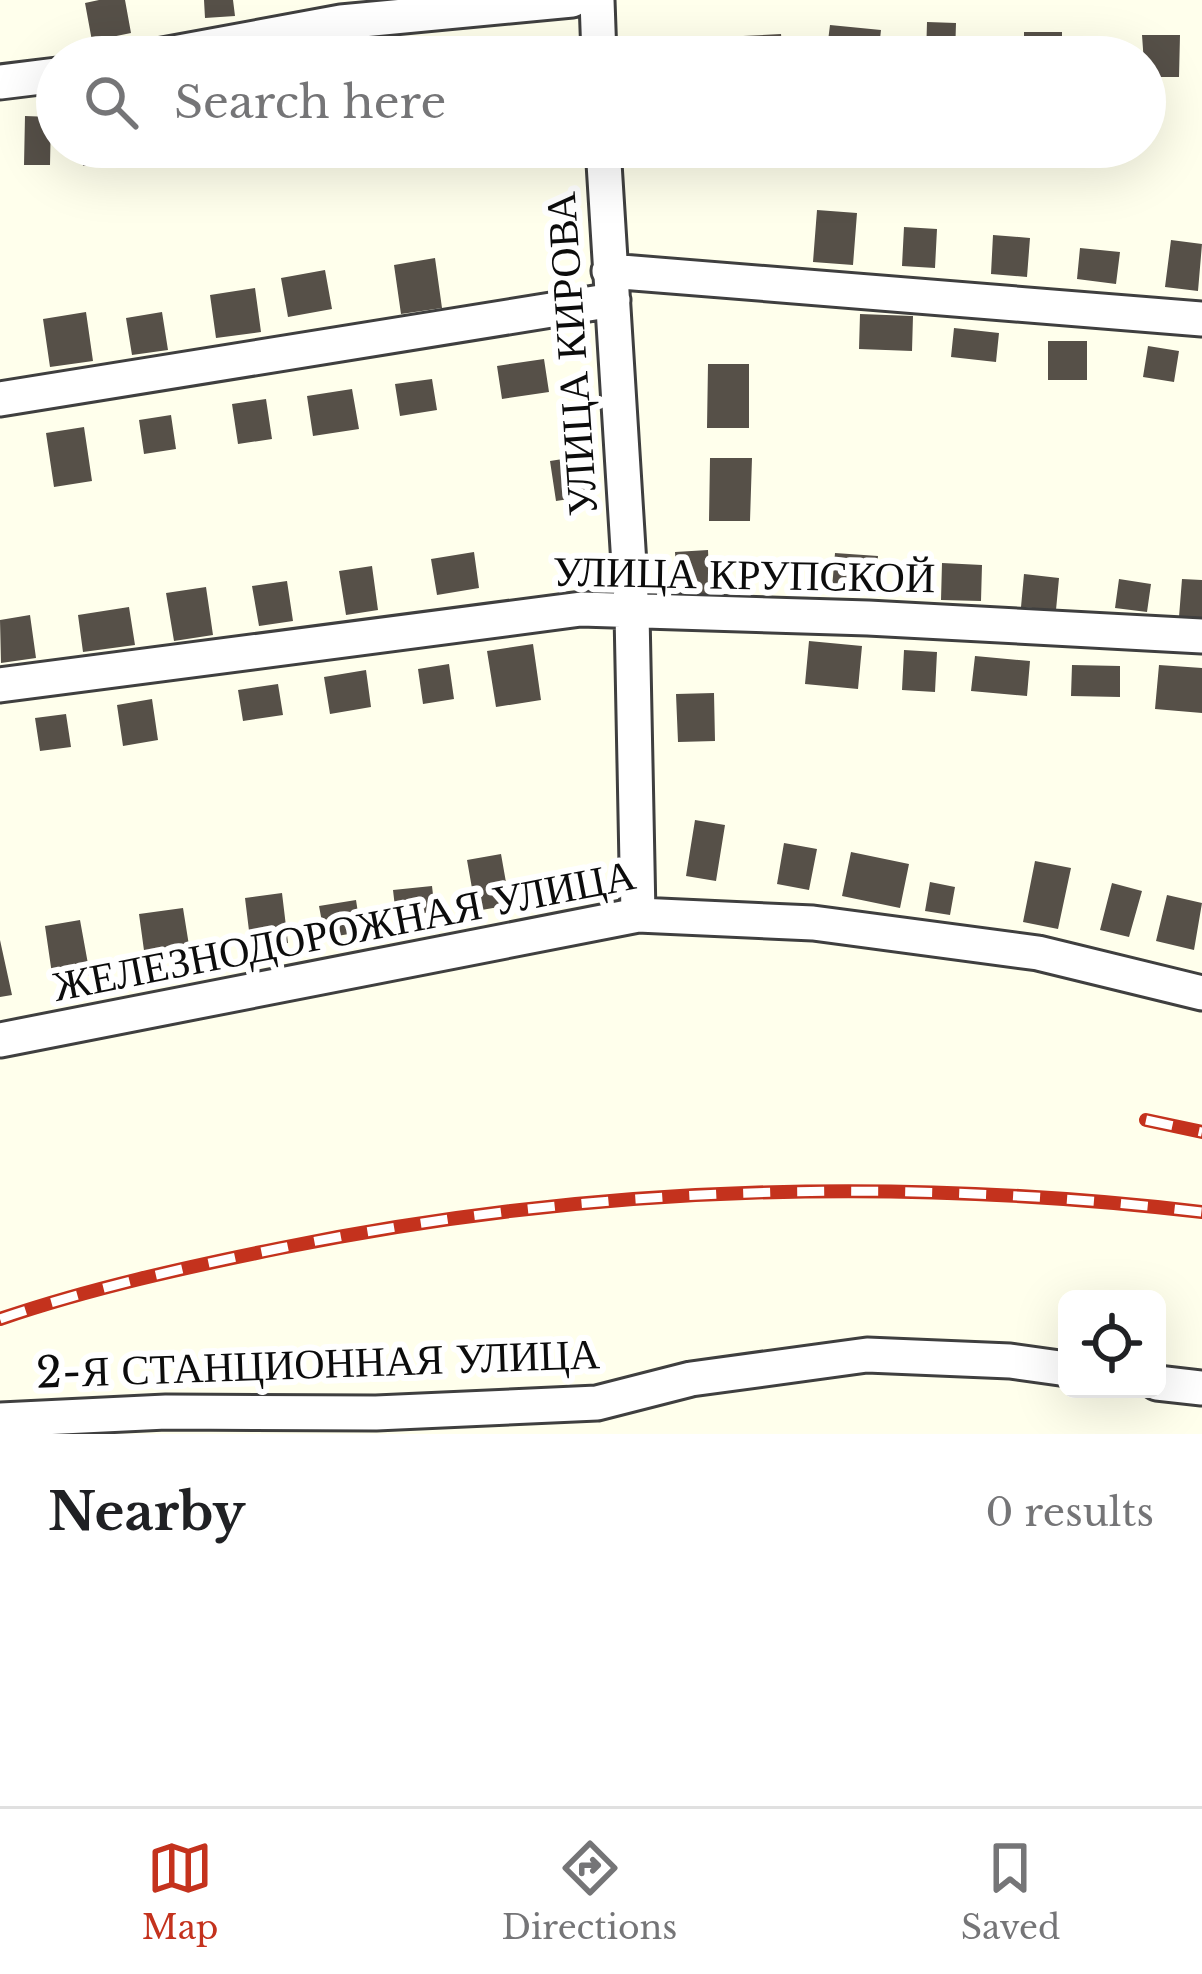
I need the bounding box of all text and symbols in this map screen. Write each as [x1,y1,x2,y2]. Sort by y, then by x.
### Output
search box [36,36,1166,168]
icon: search [78,69,144,135]
text: Search here [174,74,446,130]
street label: УЛИЦА КИРОВА [534,190,608,518]
street label: УЛИЦА КРУПСКОЙ [552,545,936,603]
street label: ЖЕЛЕЗНОДОРОЖНАЯ УЛИЦА [48,848,640,1012]
map controls [1058,1290,1166,1398]
button: locate [1058,1290,1166,1398]
street label: 2-Я СТАНЦИОННАЯ УЛИЦА [35,1327,601,1399]
text: Nearby [48,1481,245,1544]
text: 0 results [985,1488,1154,1537]
tab: Map [142,1835,218,1948]
tab: Directions [502,1835,677,1948]
tab: Saved [961,1835,1060,1948]

